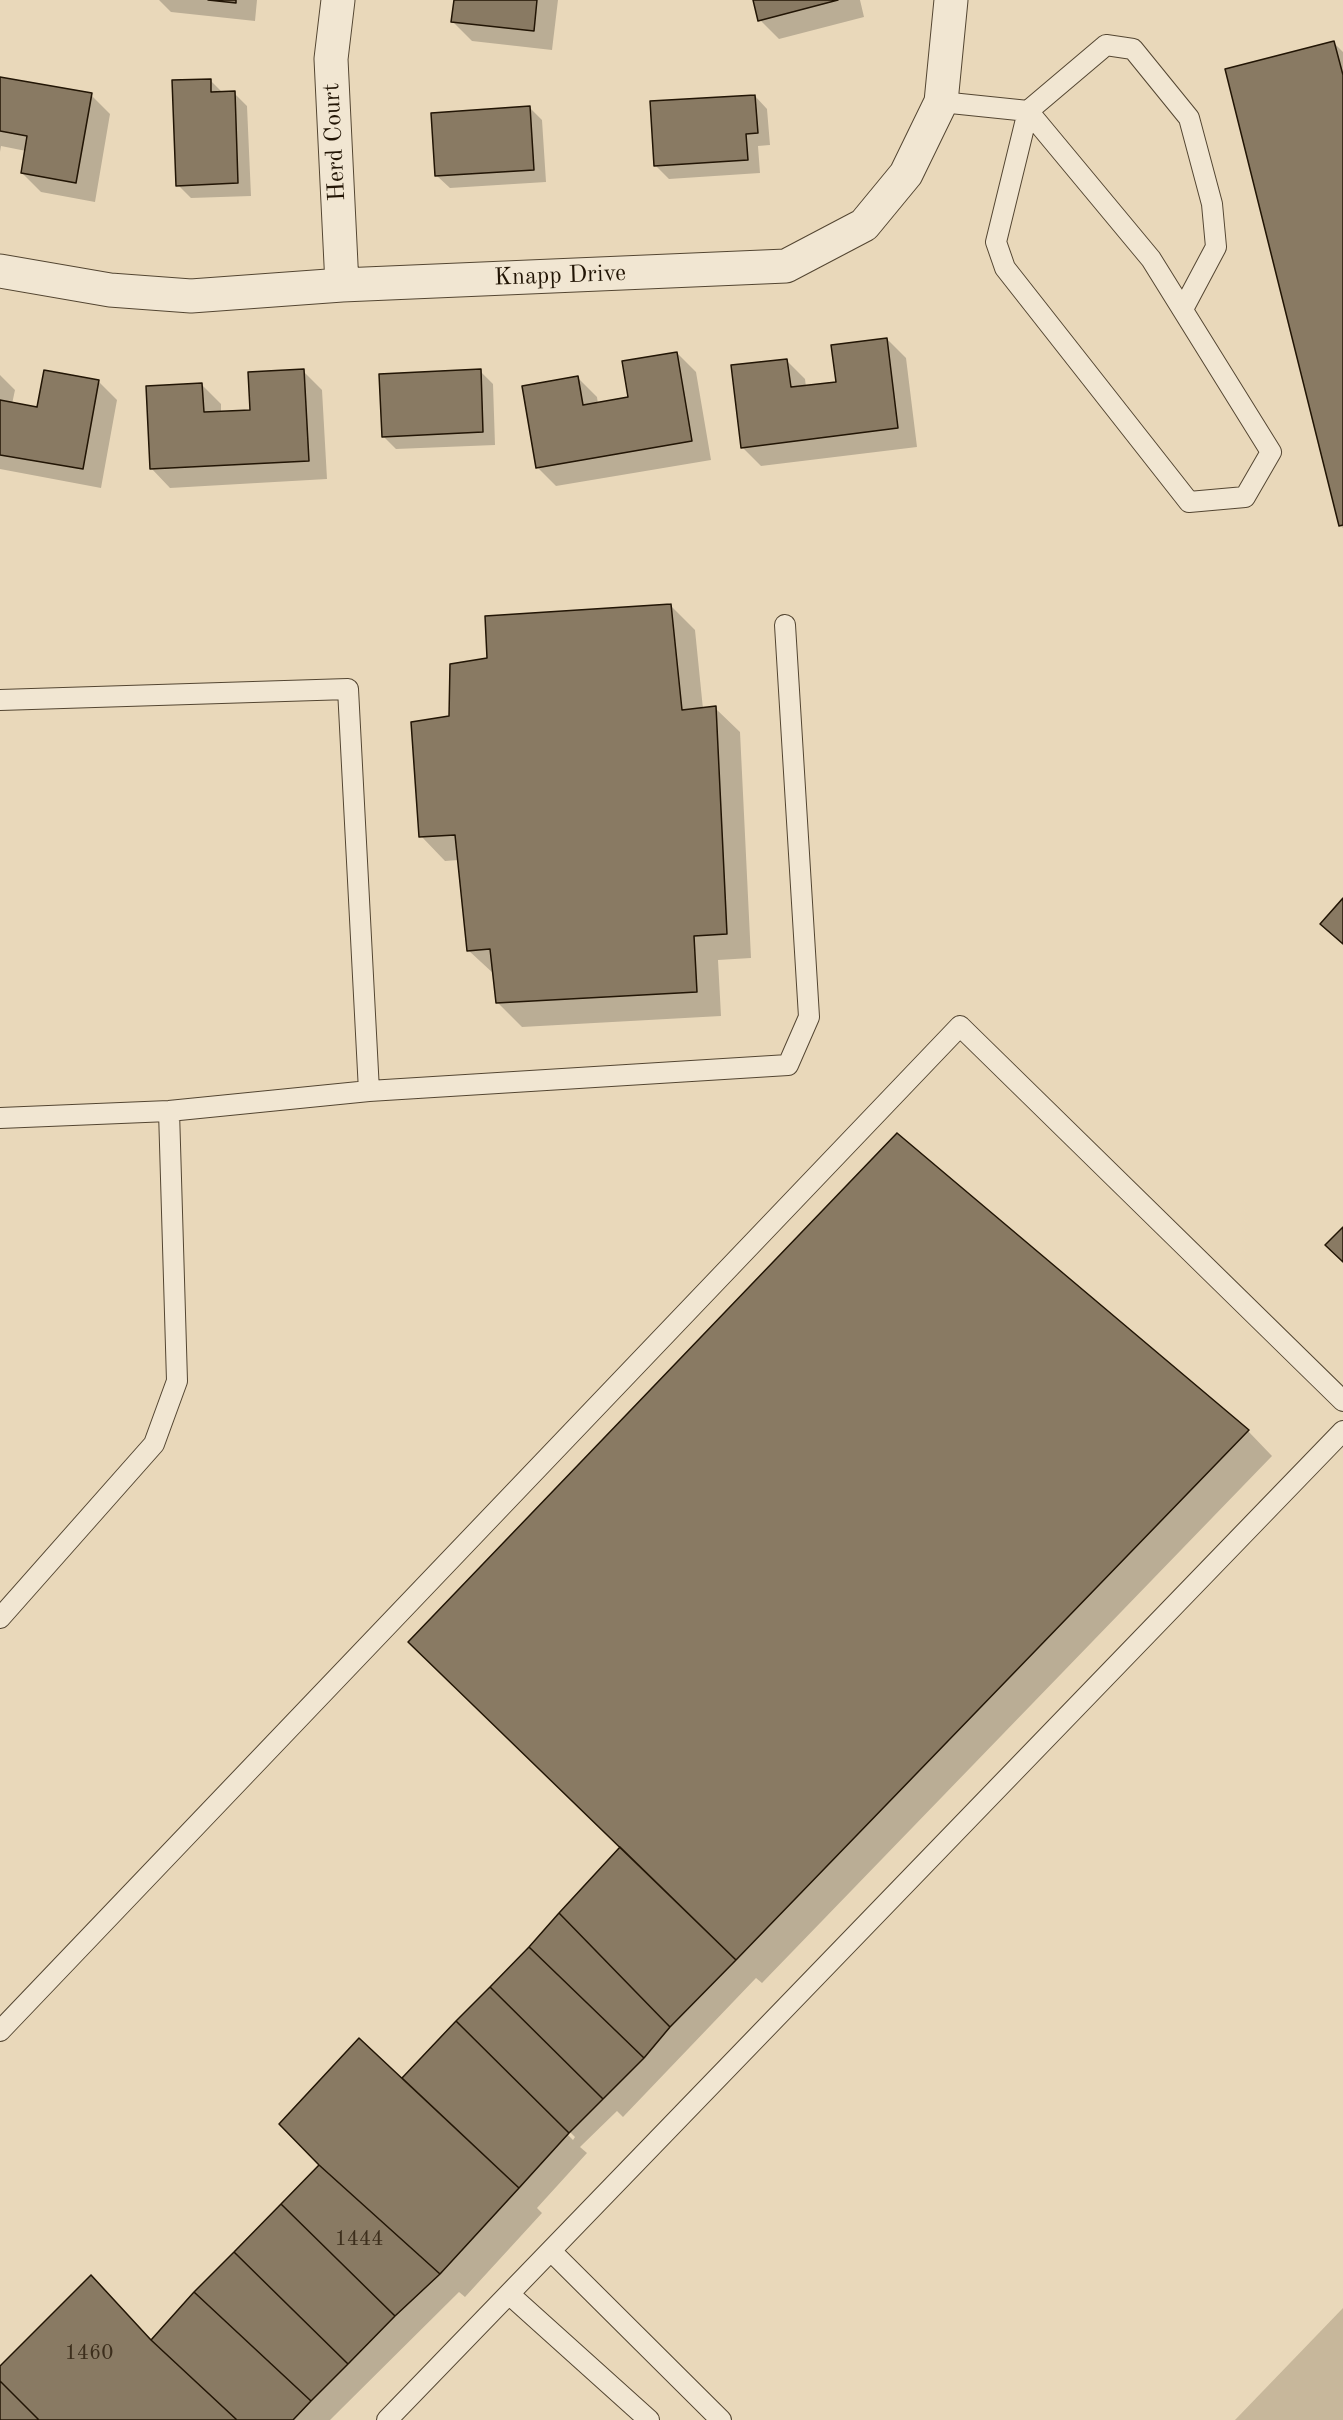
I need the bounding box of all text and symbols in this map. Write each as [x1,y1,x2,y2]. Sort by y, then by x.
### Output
street label: Herd Court [318,82,352,202]
street label: Knapp Drive [493,259,627,293]
house number: 1444 [335,2226,383,2252]
house number: 1460 [65,2340,113,2366]

